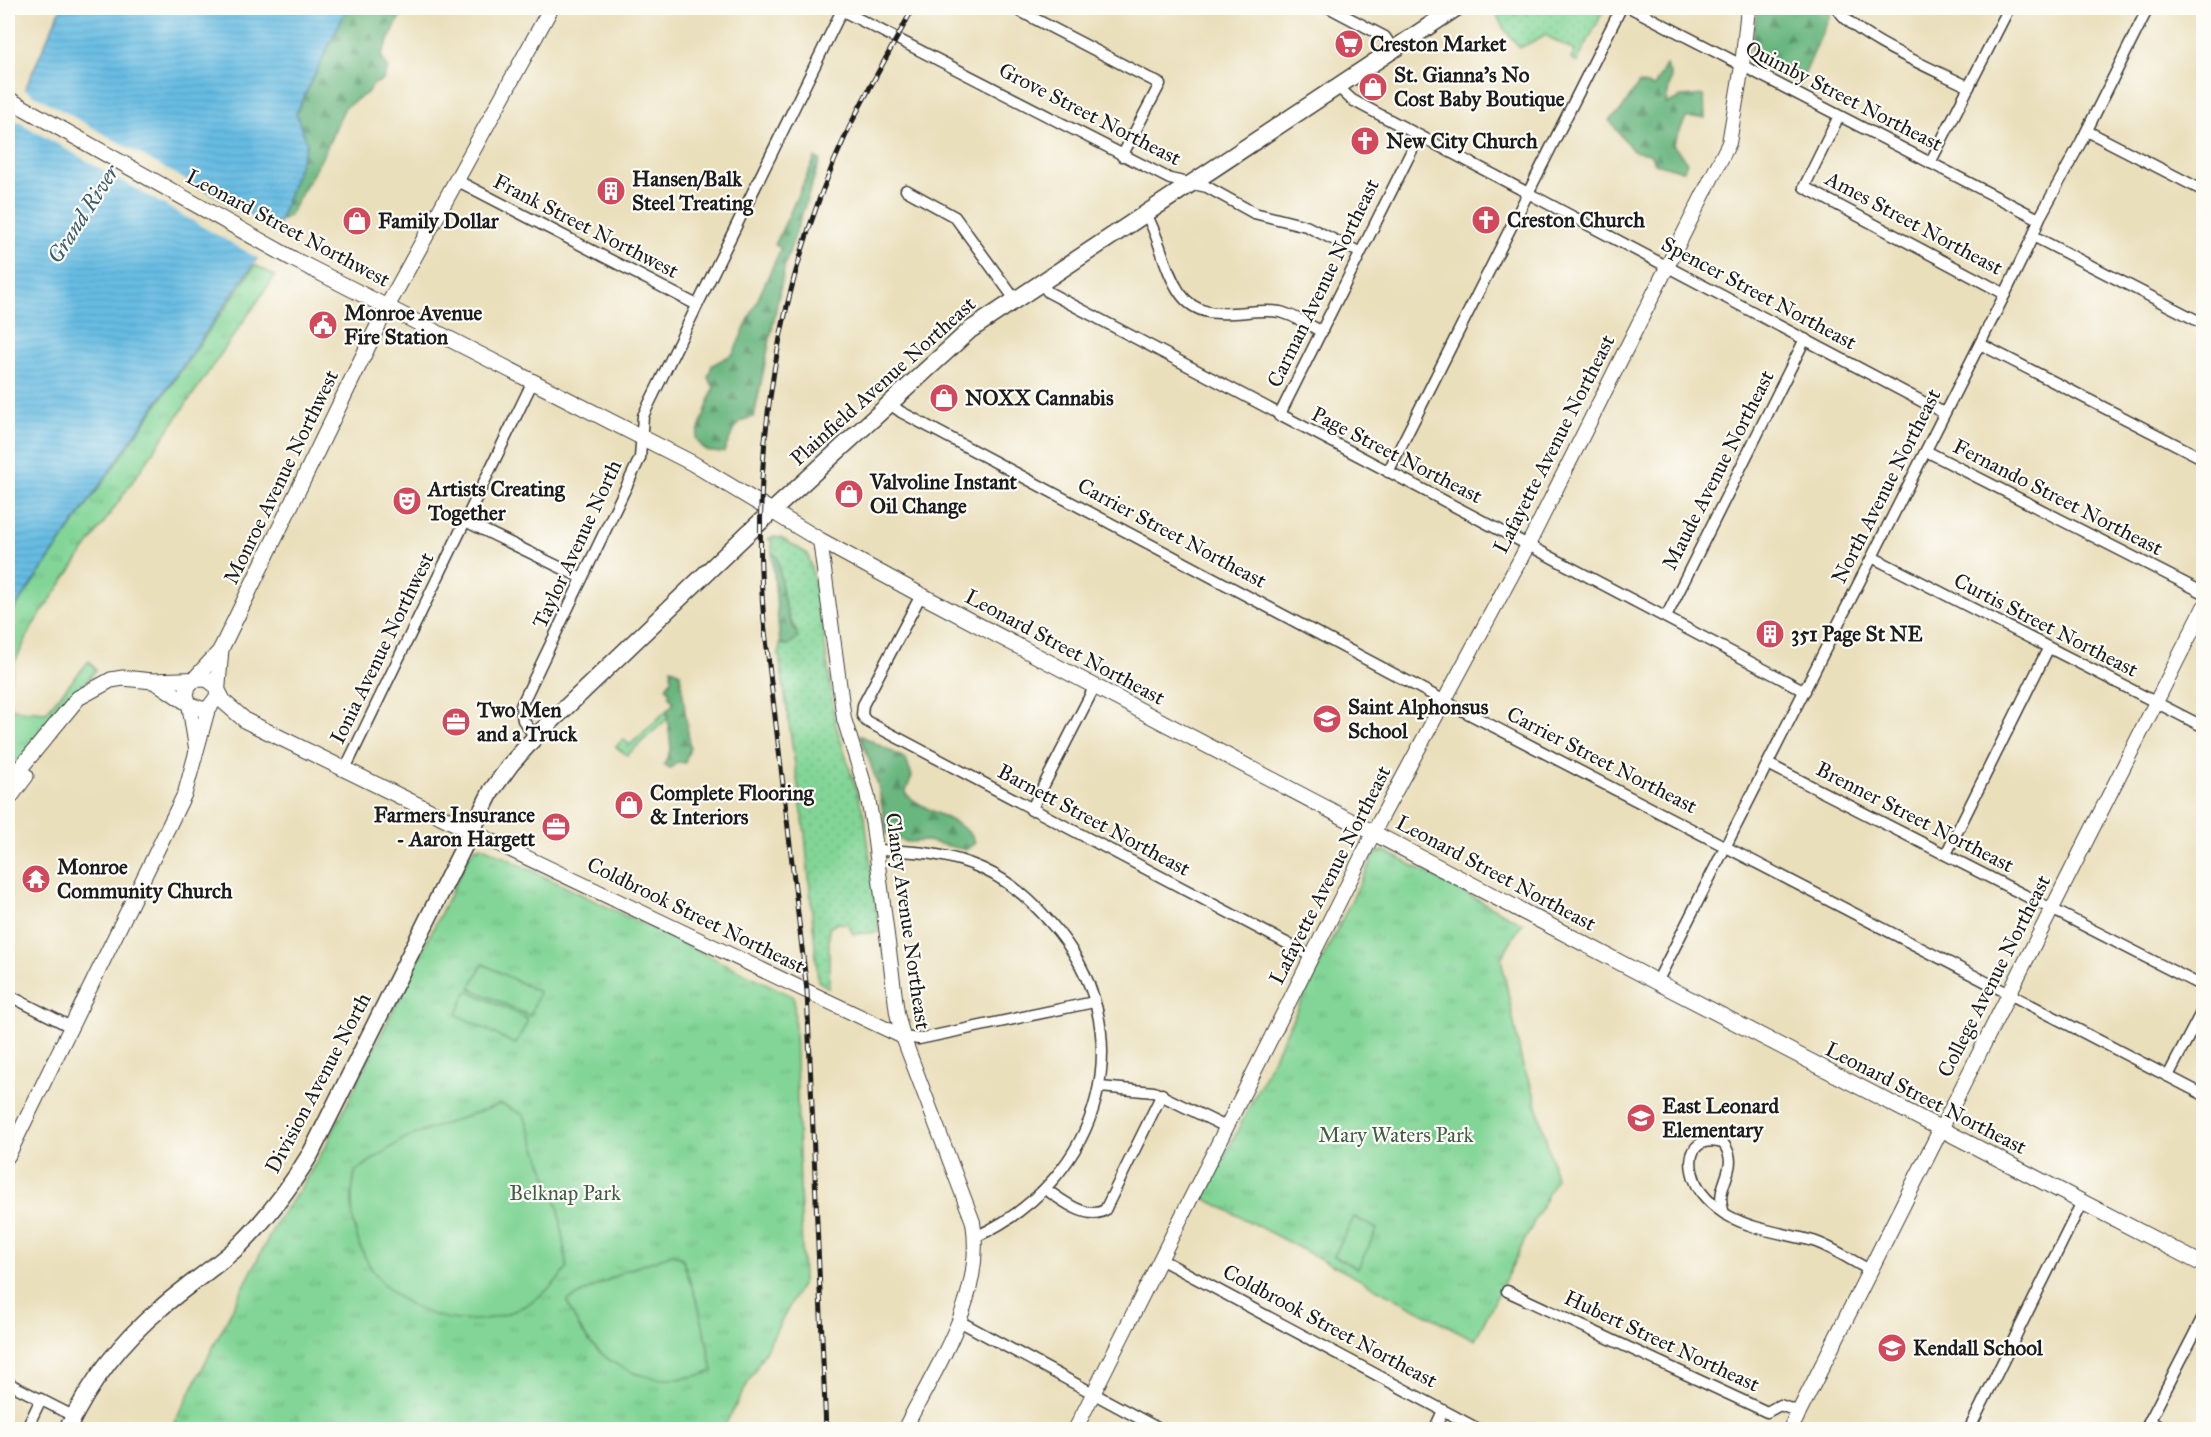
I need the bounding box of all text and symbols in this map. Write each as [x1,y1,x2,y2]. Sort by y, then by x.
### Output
supermarket icon: Creston Market [1333,28,1365,60]
place label: Creston Market [1370,31,1507,57]
street label: Quimby Street Northeast [1741,35,1948,157]
street label: Grove Street Northeast [994,57,1186,172]
place label: St. Gianna's No Cost Baby Boutique [1394,62,1565,112]
shop icon: St. Gianna's No Cost Baby Boutique [1357,71,1389,103]
church icon: New City Church [1349,125,1381,157]
place label: New City Church [1386,128,1538,154]
water label: Grand River [41,158,126,268]
street label: Leonard Street Northwest [182,163,395,293]
street label: Ames Street Northeast [1820,165,2008,281]
place label: Hansen/Balk Steel Treating [632,166,754,216]
street label: Frank Street Northwest [489,168,684,284]
street label: Carman Avenue Northeast [1261,174,1385,392]
building icon: Hansen/Balk Steel Treating [595,175,627,207]
church icon: Creston Church [1470,204,1502,236]
shop icon: Family Dollar [341,205,373,237]
place label: Creston Church [1507,207,1645,233]
place label: Family Dollar [378,208,500,234]
street label: Spencer Street Northeast [1657,231,1861,356]
street label: Plainfield Avenue Northeast [785,290,982,471]
place label: Monroe Avenue Fire Station [344,300,483,350]
public building icon: Monroe Avenue Fire Station [307,309,339,341]
street label: Lafayette Avenue Northeast [1488,330,1621,558]
street label: Monroe Avenue Northwest [218,365,344,588]
street label: Maude Avenue Northeast [1656,365,1780,574]
shop icon: NOXX Cannabis [928,382,960,414]
street label: North Avenue Northeast [1826,384,1947,588]
place label: NOXX Cannabis [965,385,1114,411]
street label: Page Street Northeast [1307,401,1487,510]
street label: Fernando Street Northeast [1949,433,2168,561]
street label: Taylor Avenue North [527,455,628,632]
place label: Valvoline Instant Oil Change [869,469,1018,519]
street label: Carrier Street Northeast [1073,472,1271,594]
place label: Artists Creating Together [426,476,566,526]
shop icon: Valvoline Instant Oil Change [833,478,865,510]
theatre icon: Artists Creating Together [391,485,423,517]
street label: Ionia Avenue Northwest [324,548,440,748]
street label: Curtis Street Northeast [1950,567,2143,683]
street label: Leonard Street Northeast [961,583,1170,711]
building icon: 351 Page St NE [1754,618,1786,650]
place label: 351 Page St NE [1791,621,1922,647]
place label: Saint Alphonsus School [1348,694,1489,744]
place label: Two Men and a Truck [476,697,579,747]
street label: Carrier Street Northeast [1502,701,1702,820]
school or university icon: Saint Alphonsus School [1311,703,1343,735]
office icon: Two Men and a Truck [440,706,472,738]
street label: Brenner Street Northeast [1812,756,2019,878]
street label: Barnett Street Northeast [993,758,1195,882]
street label: Lafayette Avenue Northeast [1264,761,1397,989]
place label: Complete Flooring & Interiors [650,780,815,830]
shop icon: Complete Flooring & Interiors [613,789,645,821]
place label: Farmers Insurance - Aaron Hargett [374,802,536,852]
street label: Leonard Street Northeast [1392,809,1601,937]
office icon: Farmers Insurance - Aaron Hargett [540,811,572,843]
street label: Clancy Avenue Northeast [880,811,936,1032]
street label: Coldbrook Street Northeast [583,851,810,979]
place label: Monroe Community Church [57,854,233,904]
temple icon: Monroe Community Church [20,863,52,895]
street label: College Avenue Northeast [1932,870,2057,1081]
street label: Division Avenue North [259,988,377,1178]
street label: Leonard Street Northeast [1821,1036,2032,1160]
place label: East Leonard Elementary [1662,1093,1780,1143]
school or university icon: East Leonard Elementary [1625,1102,1657,1134]
park label: Mary Waters Park [1319,1122,1474,1148]
park label: Belknap Park [509,1180,621,1206]
street label: Coldbrook Street Northeast [1218,1258,1442,1394]
street label: Hubert Street Northeast [1560,1284,1764,1398]
school or university icon: Kendall School [1876,1332,1908,1364]
place label: Kendall School [1913,1335,2044,1361]

